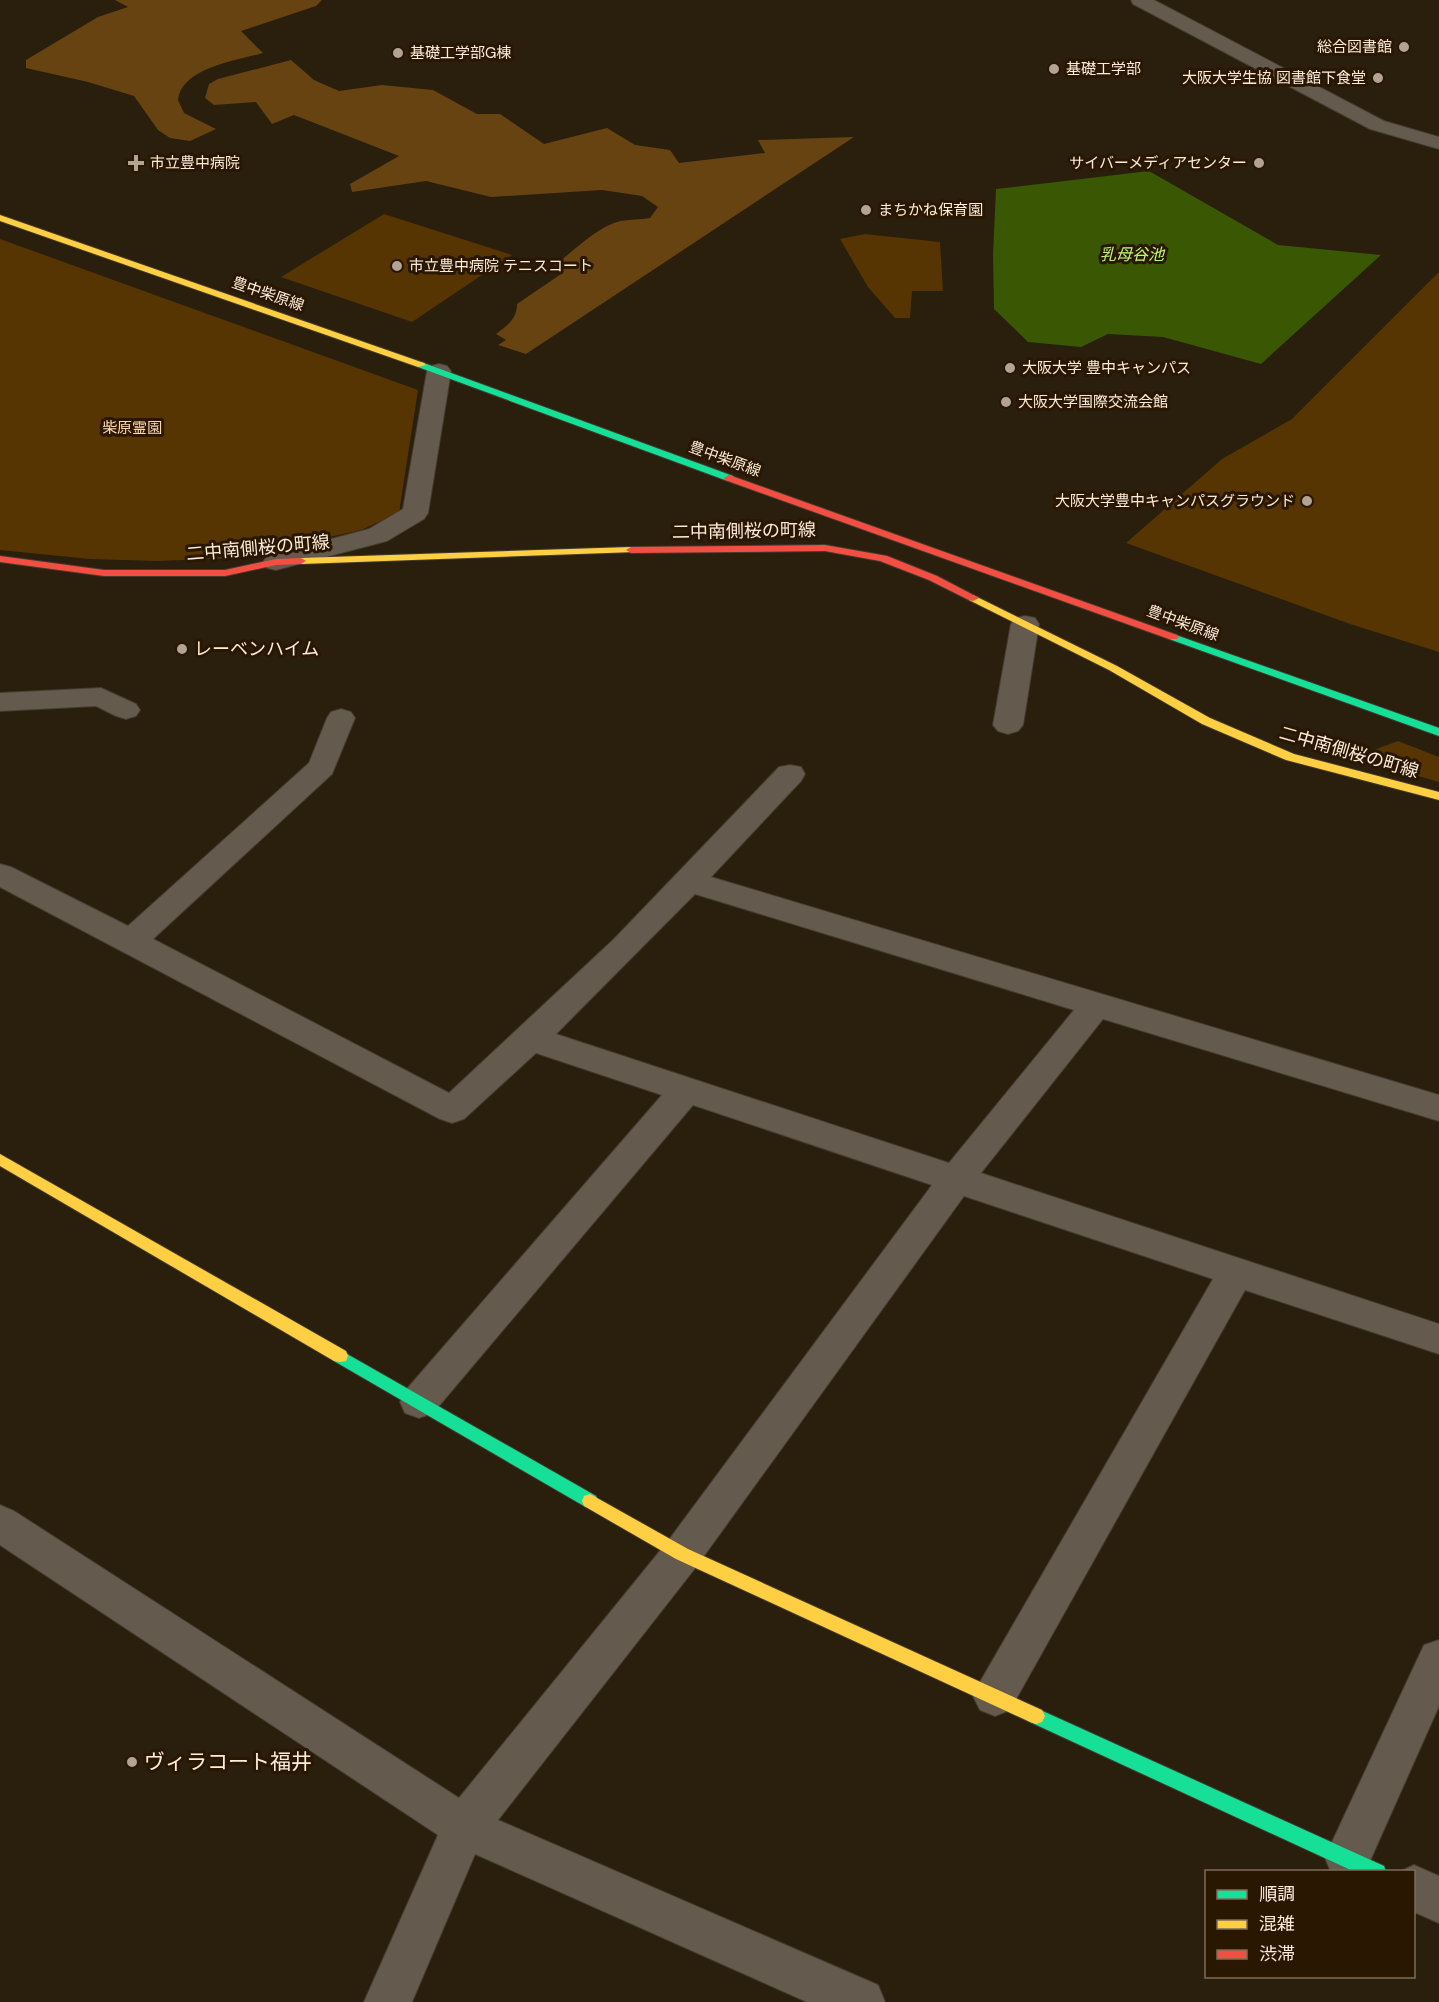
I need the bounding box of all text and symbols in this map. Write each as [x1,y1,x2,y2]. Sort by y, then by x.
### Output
place label: 総合図書館 [1317,37,1392,57]
marker: 総合図書館 [1397,40,1411,54]
place label: 基礎工学部G棟 [410,43,511,63]
marker: 基礎工学部G棟 [391,46,405,60]
place label: 基礎工学部 [1066,59,1141,79]
marker: 基礎工学部 [1047,62,1061,76]
place label: 大阪大学生協 図書館下食堂 [1182,68,1366,88]
marker: 大阪大学生協 図書館下食堂 [1371,71,1385,85]
place label: 市立豊中病院 [150,153,240,173]
place label: サイバーメディアセンター [1069,153,1247,173]
marker: 市立豊中病院 [127,154,145,172]
marker: サイバーメディアセンター [1252,156,1266,170]
place label: まちかね保育園 [878,200,983,220]
marker: まちかね保育園 [859,203,873,217]
water label: 乳母谷池 [1100,244,1166,265]
place label: 市立豊中病院 テニスコート [409,256,593,276]
marker: 市立豊中病院 テニスコート [390,259,404,273]
street label: 豊中柴原線 [229,272,307,316]
place label: 大阪大学 豊中キャンパス [1022,358,1191,378]
marker: 大阪大学 豊中キャンパス [1003,361,1017,375]
place label: 大阪大学国際交流会館 [1018,392,1168,412]
marker: 大阪大学国際交流会館 [999,395,1013,409]
park label: 柴原霊園 [102,418,162,438]
street label: 豊中柴原線 [686,437,764,481]
place label: 大阪大学豊中キャンパスグラウンド [1055,491,1295,511]
marker: 大阪大学豊中キャンパスグラウンド [1300,494,1314,508]
street label: 二中南側桜の町線 [672,518,816,544]
street label: 二中南側桜の町線 [185,530,331,566]
street label: 豊中柴原線 [1144,601,1222,645]
place label: レーベンハイム [194,637,319,661]
marker: レーベンハイム [175,642,189,656]
street label: 二中南側桜の町線 [1276,721,1422,783]
place label: ヴィラコート福井 [144,1748,312,1776]
marker: ヴィラコート福井 [125,1755,139,1769]
legend [1205,1870,1415,1978]
text: 順調 [1259,1882,1295,1906]
text: 混雑 [1259,1912,1295,1936]
text: 渋滞 [1259,1942,1295,1966]

